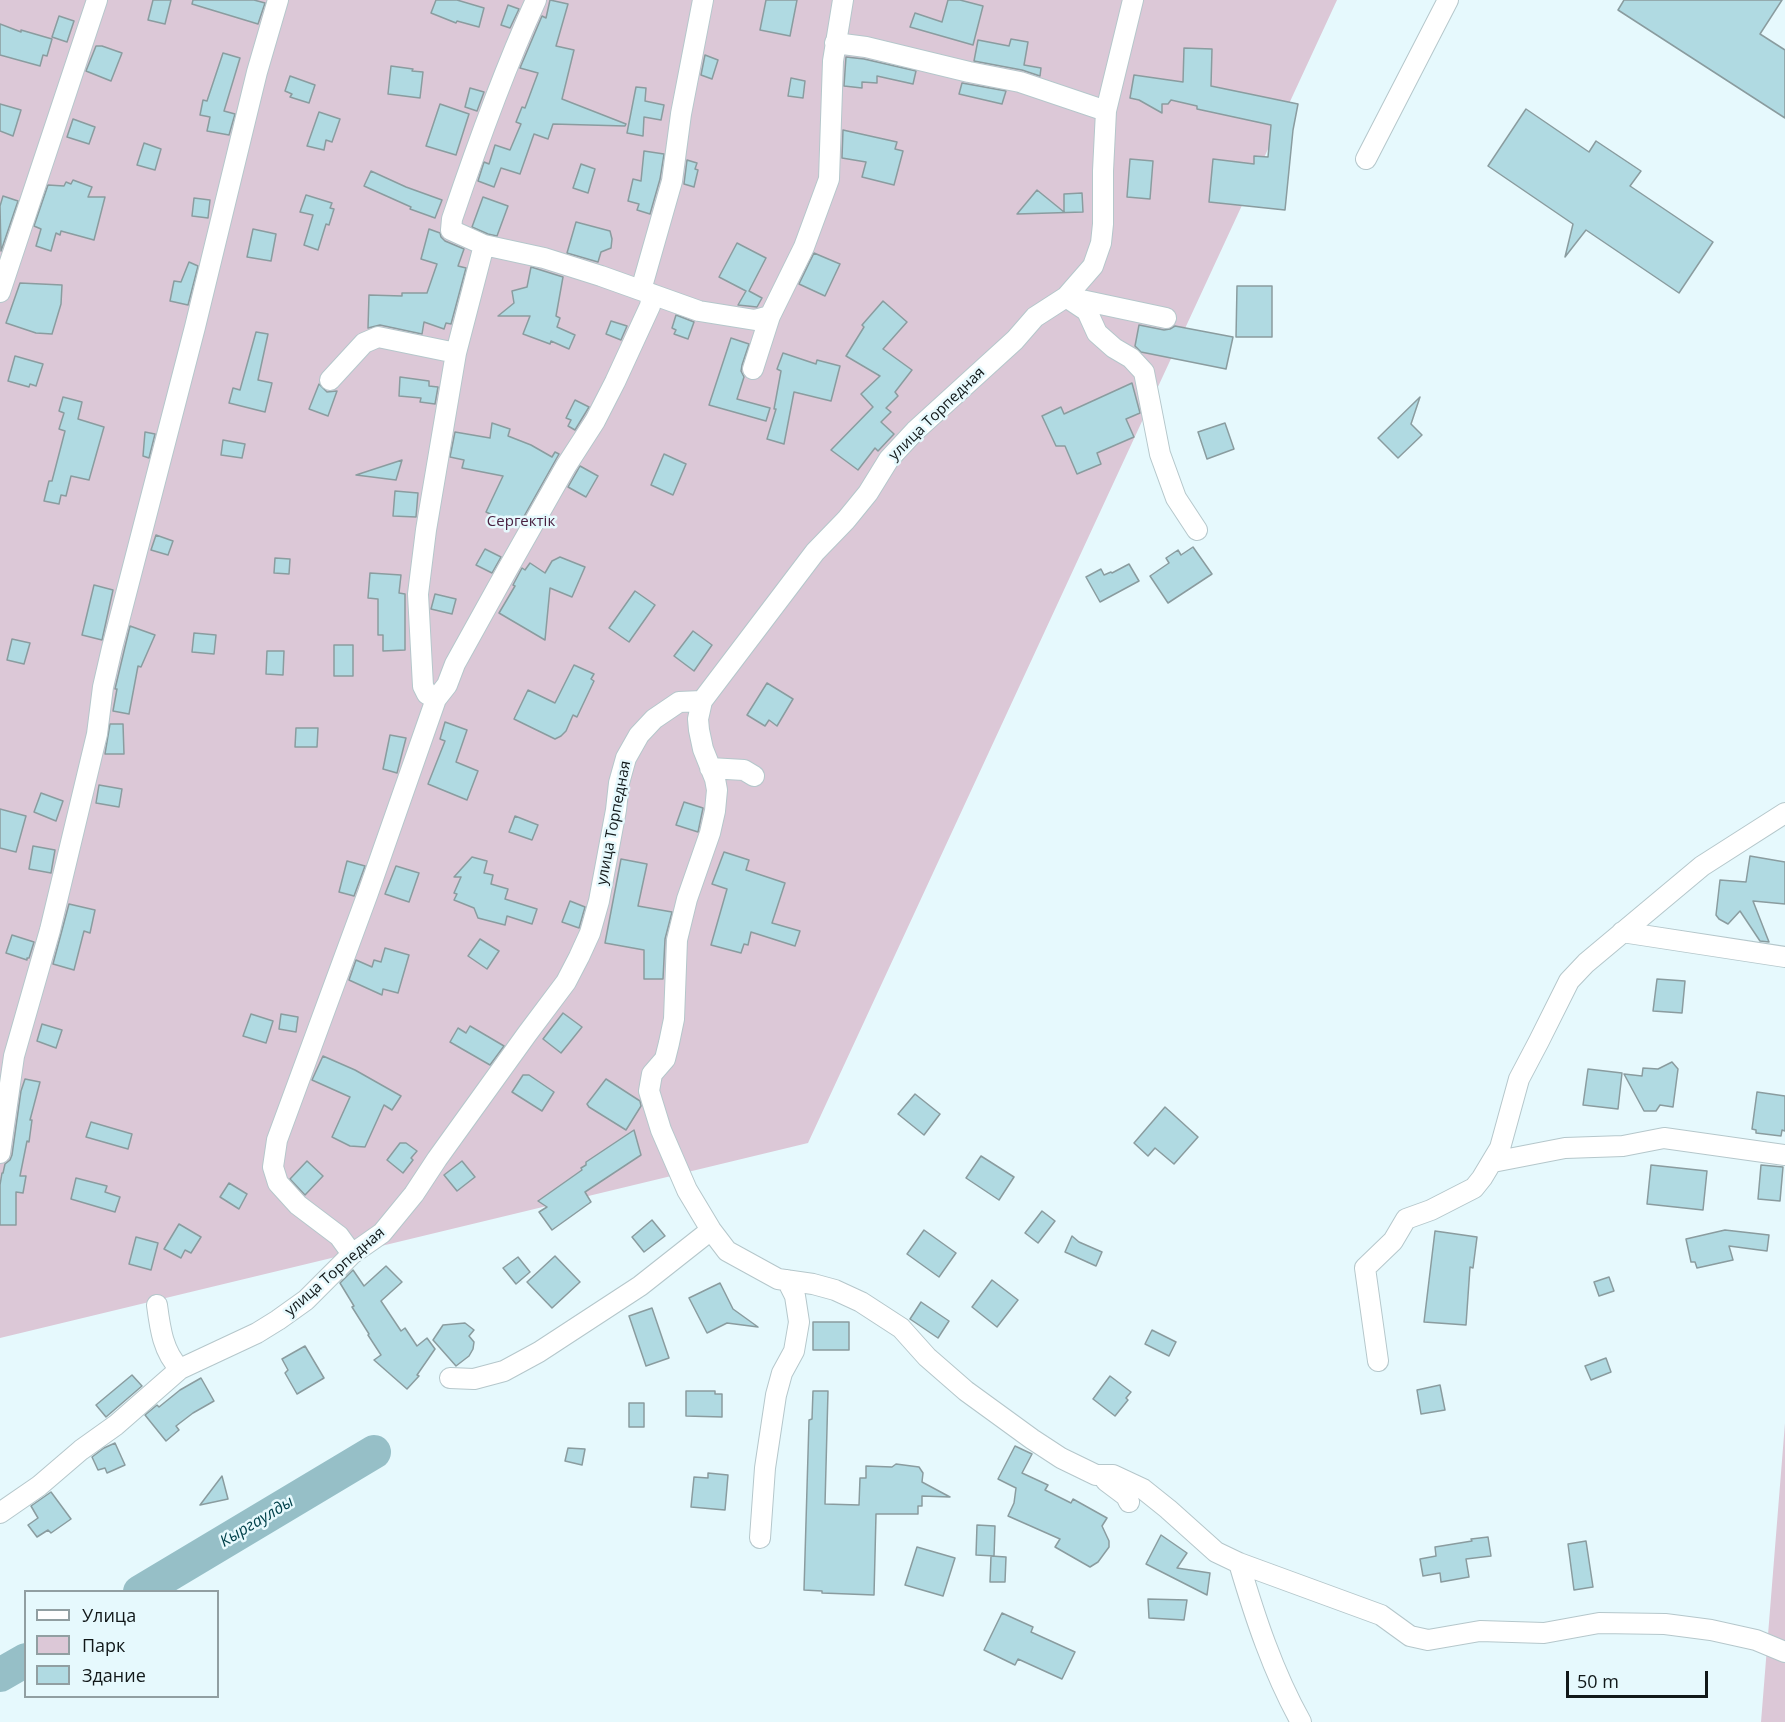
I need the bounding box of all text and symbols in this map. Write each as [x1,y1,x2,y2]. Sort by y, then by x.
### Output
street label: улица Торпедная [885,364,989,464]
park label: Сергектік [487,513,555,531]
street label: улица Торпедная [593,759,635,887]
street label: улица Торпедная [281,1224,389,1320]
water label: Кыргаулды [217,1493,297,1551]
legend [24,1590,219,1698]
text: Улица [82,1603,136,1627]
text: Парк [82,1633,125,1657]
scale bar [1569,1659,1712,1697]
text: Здание [82,1663,146,1687]
text: 50 m [1577,1669,1619,1693]

